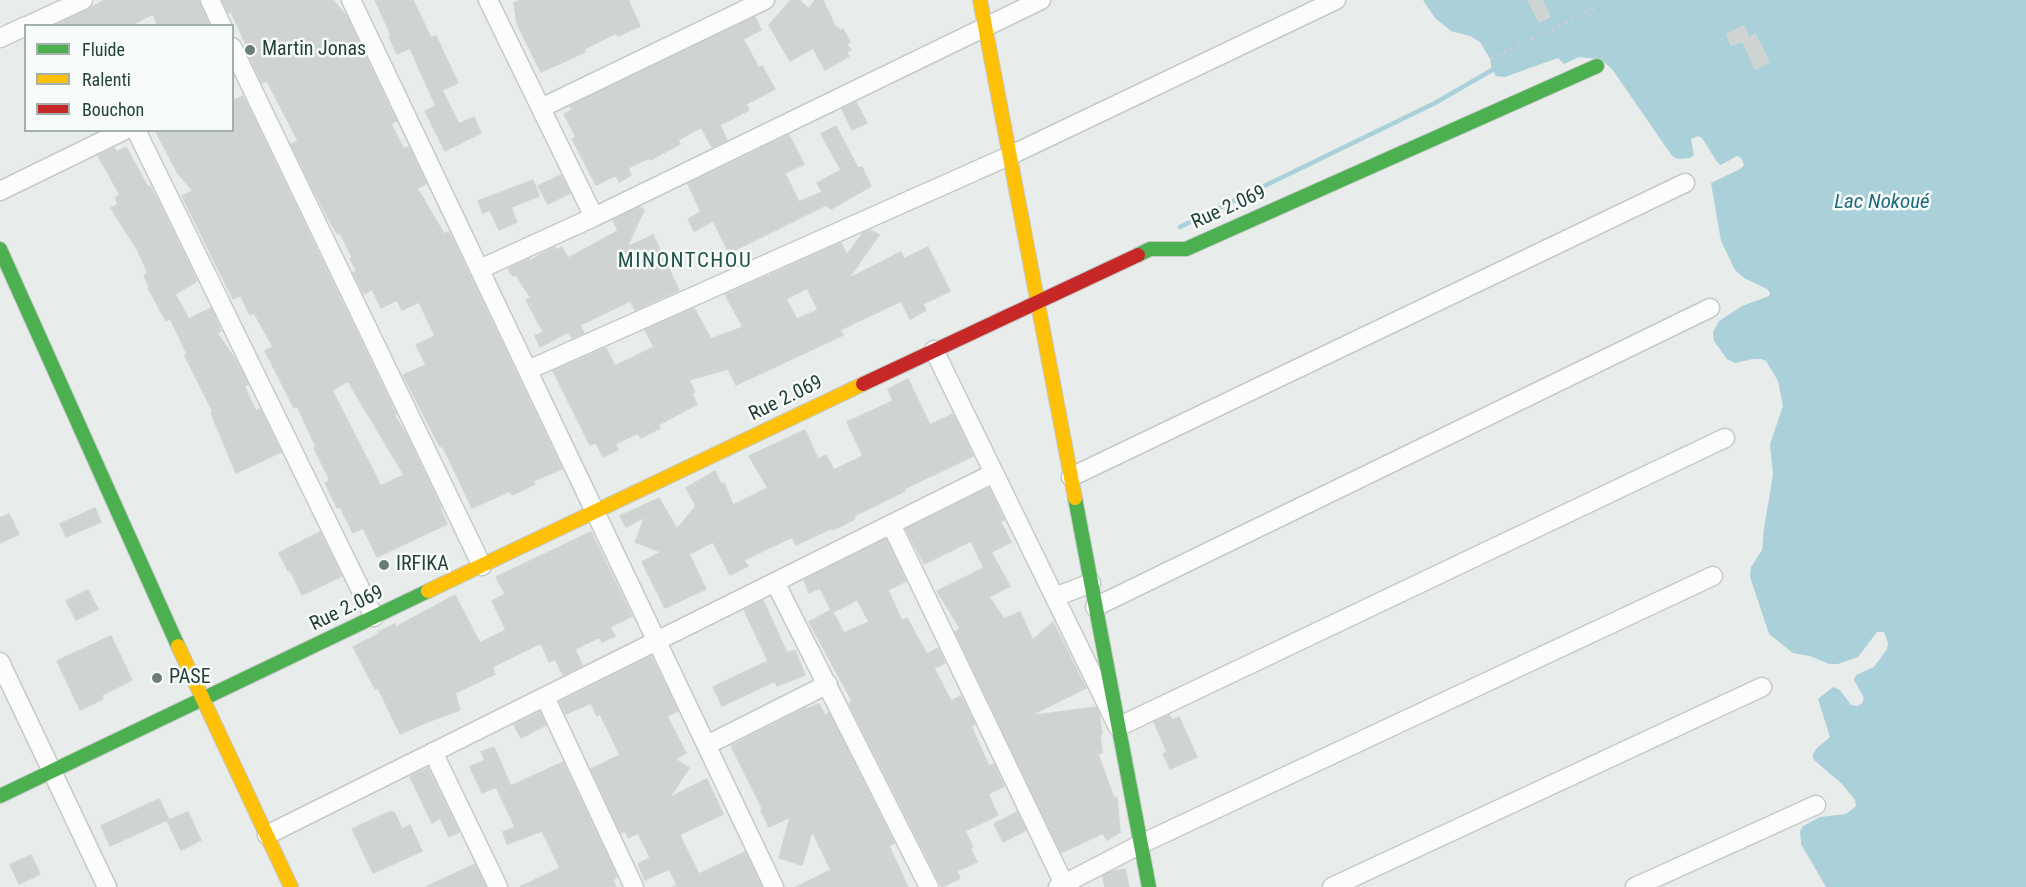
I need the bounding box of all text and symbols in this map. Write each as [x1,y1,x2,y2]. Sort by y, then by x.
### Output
legend [24,24,234,132]
place label: Martin Jonas [262,38,366,62]
text: Fluide [82,39,125,60]
marker: Martin Jonas [243,43,257,57]
text: Ralenti [82,69,131,90]
text: Bouchon [82,99,144,120]
street label: Rue 2.069 [1188,181,1270,235]
water label: Lac Nokoué [1834,190,1930,216]
district label: MINONTCHOU [618,249,752,275]
street label: Rue 2.069 [745,371,827,427]
place label: IRFIKA [396,553,449,577]
marker: IRFIKA [377,558,391,572]
street label: Rue 2.069 [306,581,388,637]
place label: PASE [169,666,211,690]
marker: PASE [150,671,164,685]

